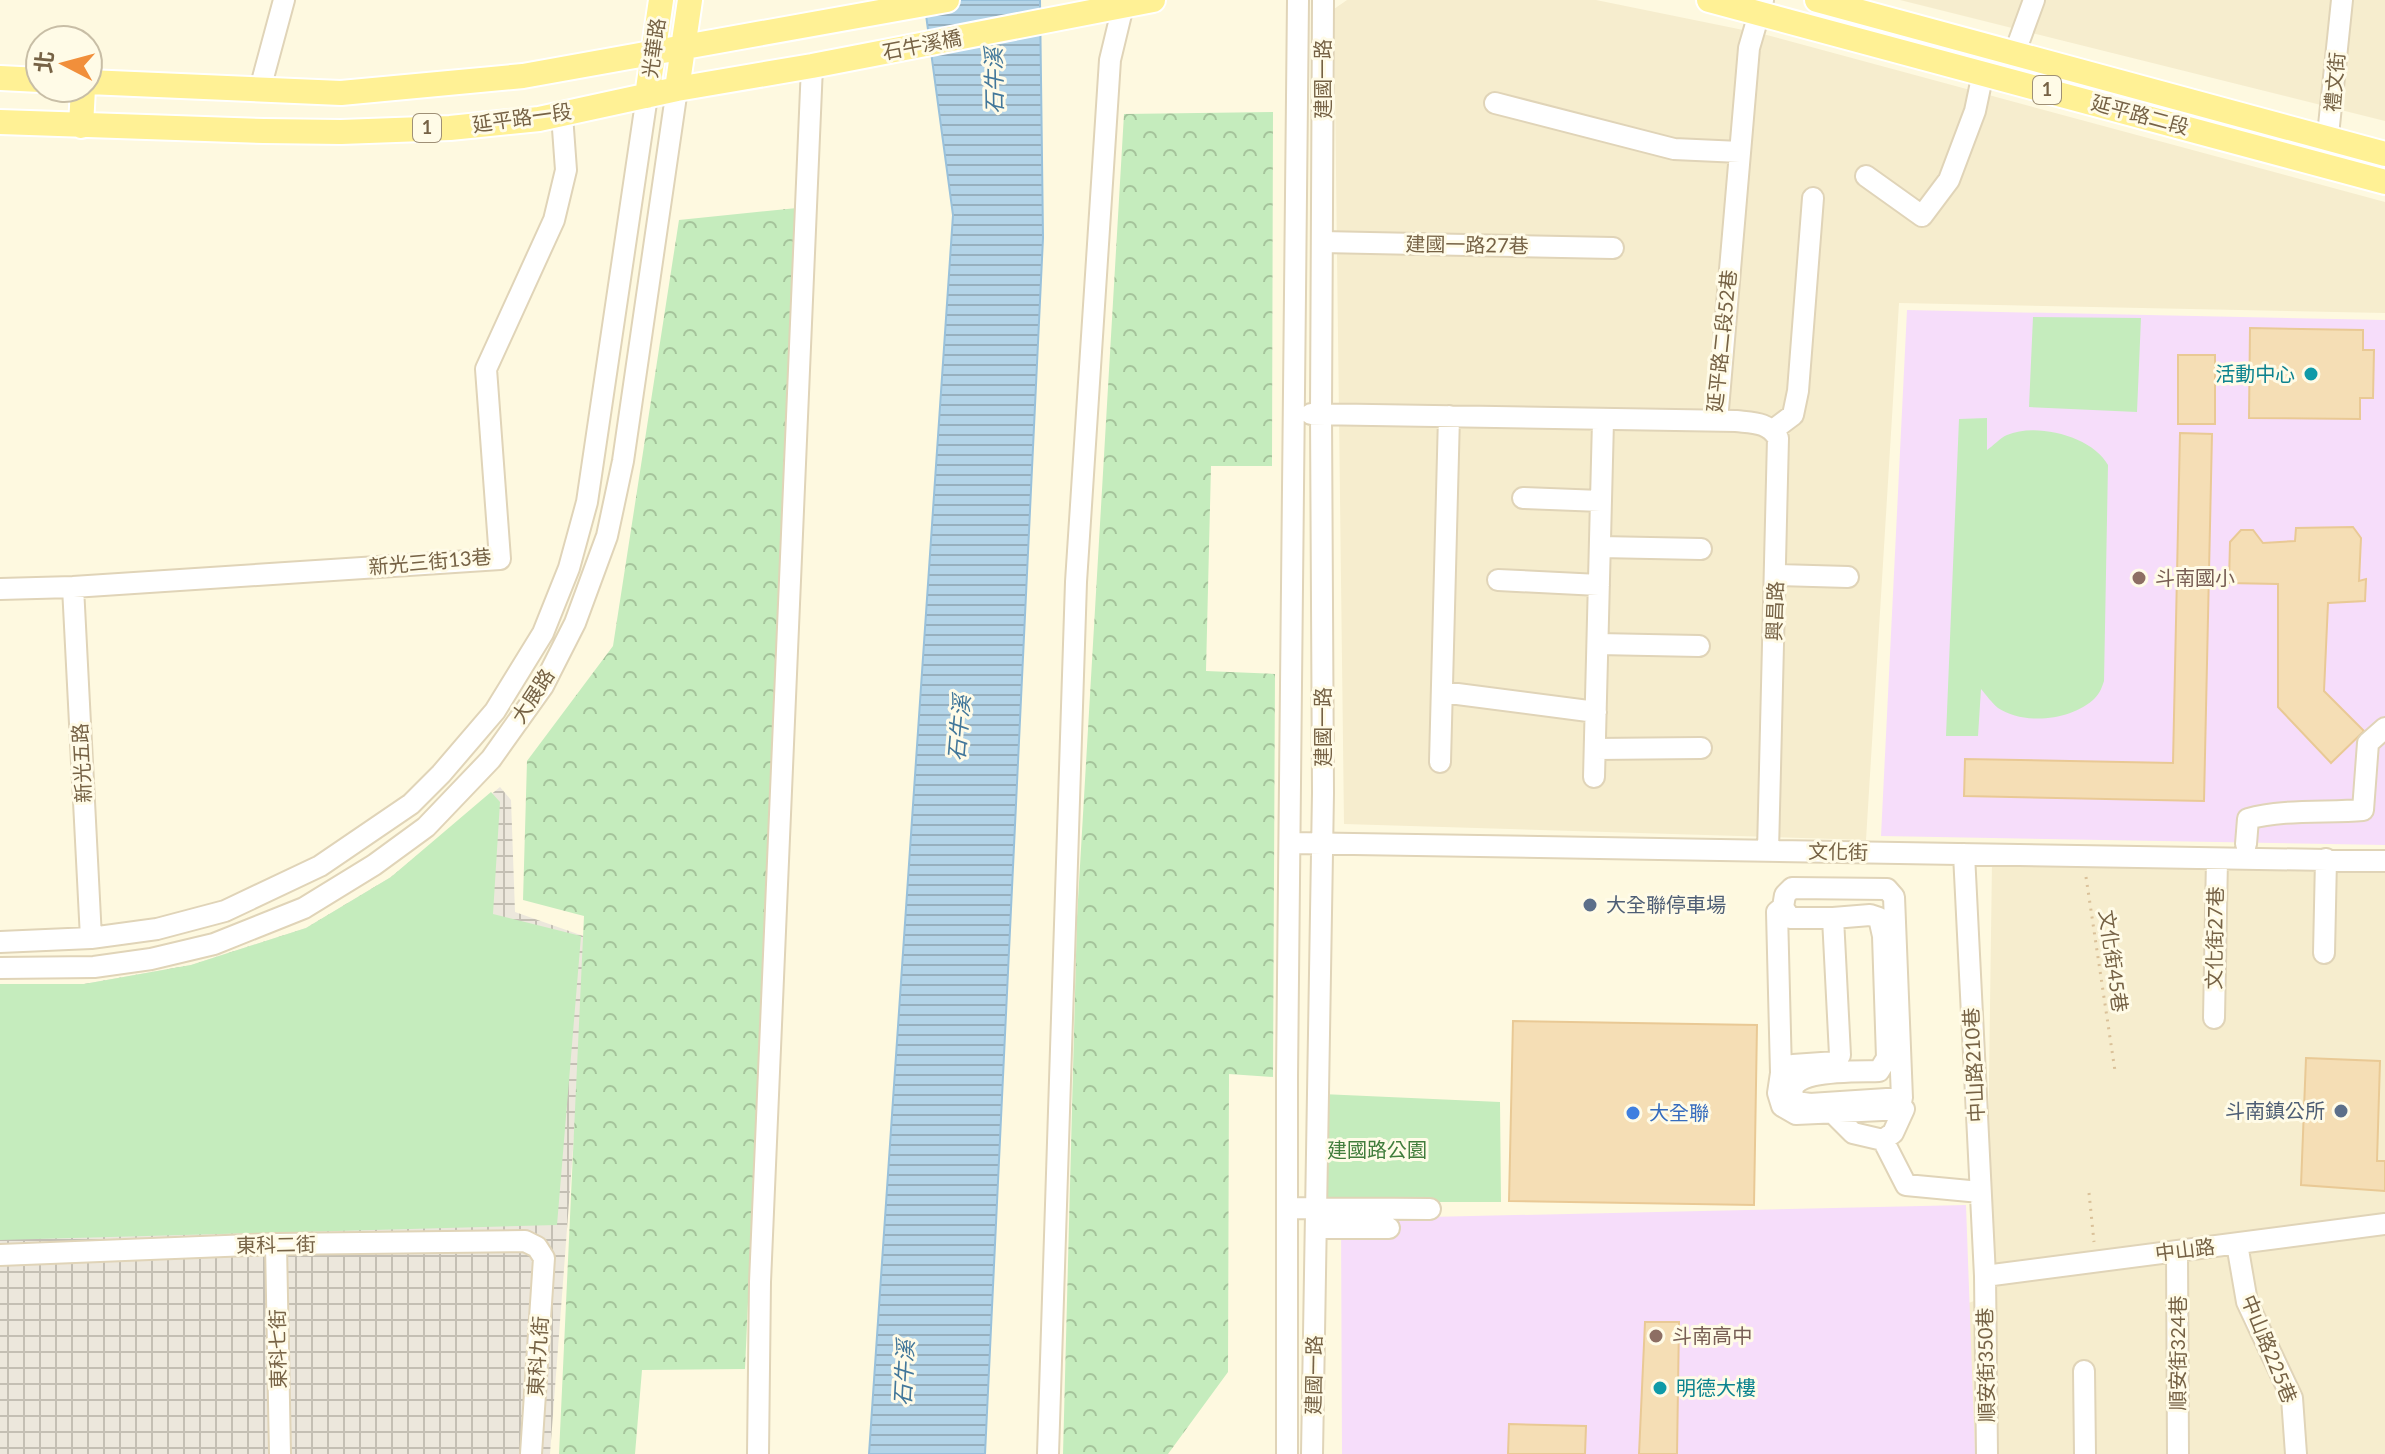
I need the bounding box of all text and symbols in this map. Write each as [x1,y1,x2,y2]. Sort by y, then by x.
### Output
street label: 光華路 [637,16,669,79]
north arrow [24,24,104,104]
street label: 石牛溪橋 [880,25,963,63]
street label: 建國一路 [1310,39,1334,119]
water label: 石牛溪 [979,45,1008,114]
text: 北 [29,49,58,74]
street label: 禮文街 [2319,51,2349,113]
road number: 1 [2033,76,2061,104]
street label: 延平路二段 [2089,90,2192,139]
street label: 延平路一段 [471,98,573,136]
road number: 1 [413,114,441,142]
street label: 建國一路27巷 [1405,231,1529,257]
street label: 延平路二段52巷 [1702,268,1740,413]
place label: 活動中心 [2215,361,2295,385]
marker: 活動中心 [2302,365,2320,383]
street label: 新光三街13巷 [367,544,492,578]
place label: 斗南國小 [2155,565,2235,589]
marker: 斗南國小 [2130,569,2148,587]
street label: 興昌路 [1761,581,1787,641]
street label: 大展路 [506,664,559,727]
street label: 建國一路 [1310,687,1334,767]
water label: 石牛溪 [942,691,975,762]
street label: 新光五路 [67,722,95,804]
street label: 文化街 [1808,838,1868,864]
street label: 文化街27巷 [2201,886,2227,990]
place label: 大全聯停車場 [1606,892,1726,916]
marker: 大全聯停車場 [1581,896,1599,914]
street label: 文化街45巷 [2095,908,2133,1014]
street label: 中山路210巷 [1958,1007,1988,1123]
place label: 斗南鎮公所 [2225,1098,2325,1122]
place label: 大全聯 [1649,1100,1709,1124]
marker: 斗南鎮公所 [2332,1102,2350,1120]
marker: 大全聯 [1624,1104,1642,1122]
park label: 建國路公園 [1327,1137,1427,1161]
street label: 東科二街 [236,1231,316,1257]
street label: 中山路 [2154,1233,2216,1265]
street label: 中山路225巷 [2237,1291,2303,1406]
street label: 順安街324巷 [2165,1296,2189,1410]
street label: 順安街350巷 [1972,1307,1998,1423]
street label: 東科七街 [264,1309,290,1389]
street label: 東科九街 [522,1315,552,1397]
place label: 斗南高中 [1672,1323,1752,1347]
marker: 斗南高中 [1647,1327,1665,1345]
street label: 建國一路 [1300,1335,1326,1415]
water label: 石牛溪 [888,1336,919,1407]
place label: 明德大樓 [1676,1375,1756,1399]
marker: 明德大樓 [1651,1379,1669,1397]

